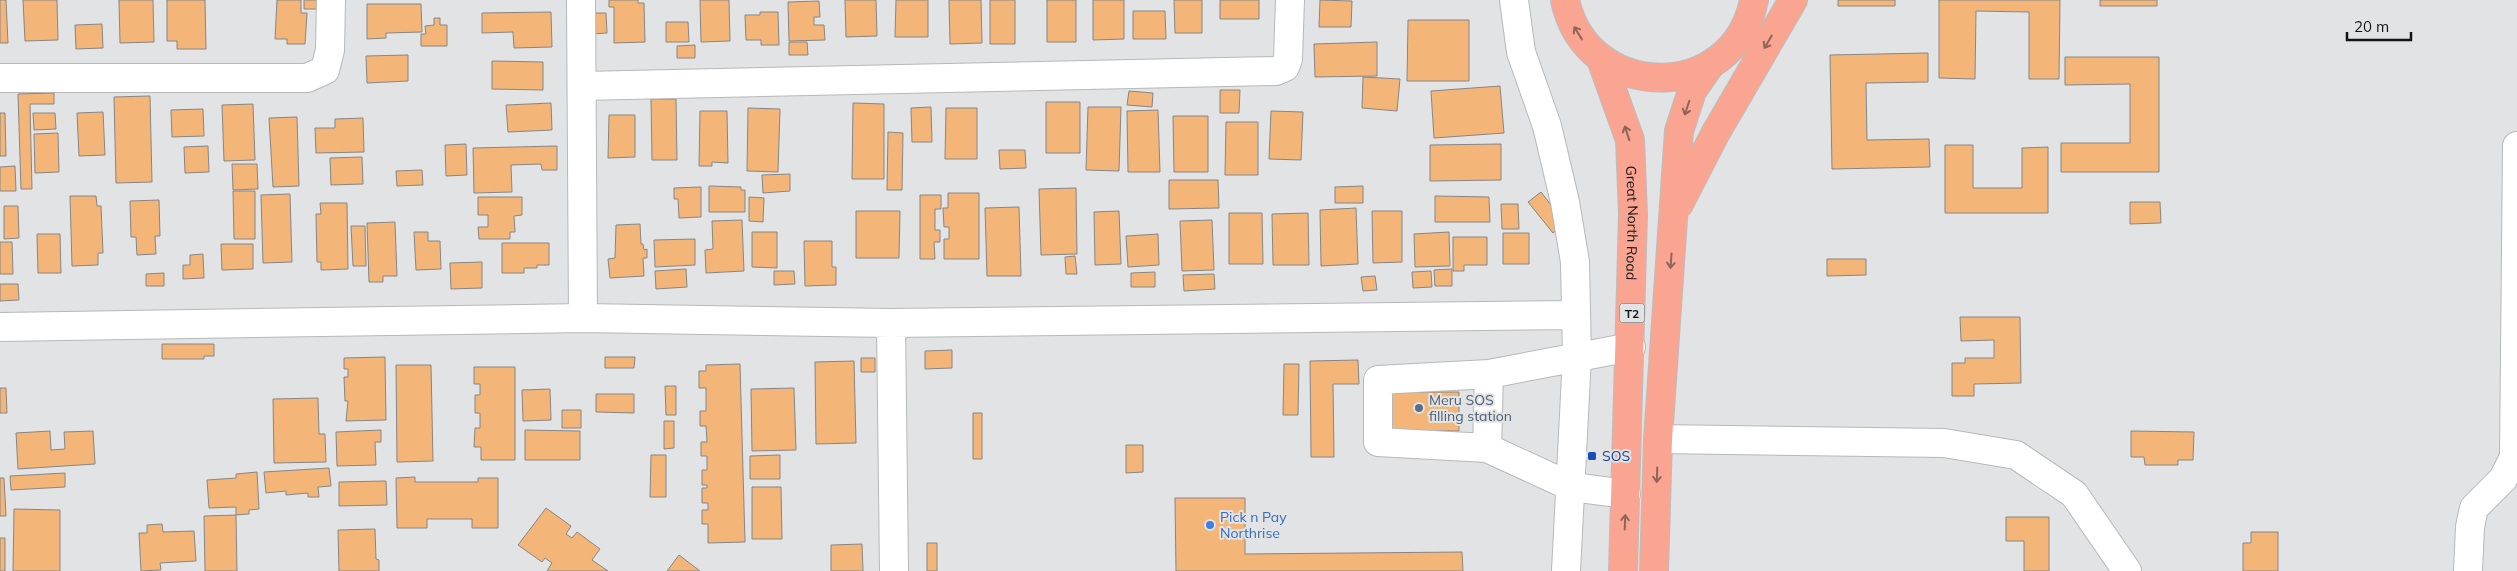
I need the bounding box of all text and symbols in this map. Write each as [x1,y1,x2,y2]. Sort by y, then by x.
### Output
scale bar [2347,10,2411,42]
text: 20 m [2354,17,2389,36]
one-way arrow [1573,26,1583,40]
one-way arrow [1762,34,1772,49]
one-way arrow [1682,99,1691,115]
one-way arrow [1622,126,1631,141]
street label: Great North Road [1622,165,1642,281]
one-way arrow [1666,252,1675,268]
road number: T2 [1620,304,1644,322]
place label: Meru SOS filling station [1429,391,1512,425]
marker: Meru SOS filling station [1413,402,1425,414]
place label: SOS [1602,447,1631,465]
marker: SOS [1586,450,1598,462]
one-way arrow [1652,467,1661,483]
place label: Pick n Pay Northrise [1220,508,1287,542]
one-way arrow [1620,515,1630,531]
marker: Pick n Pay Northrise [1204,519,1216,531]

